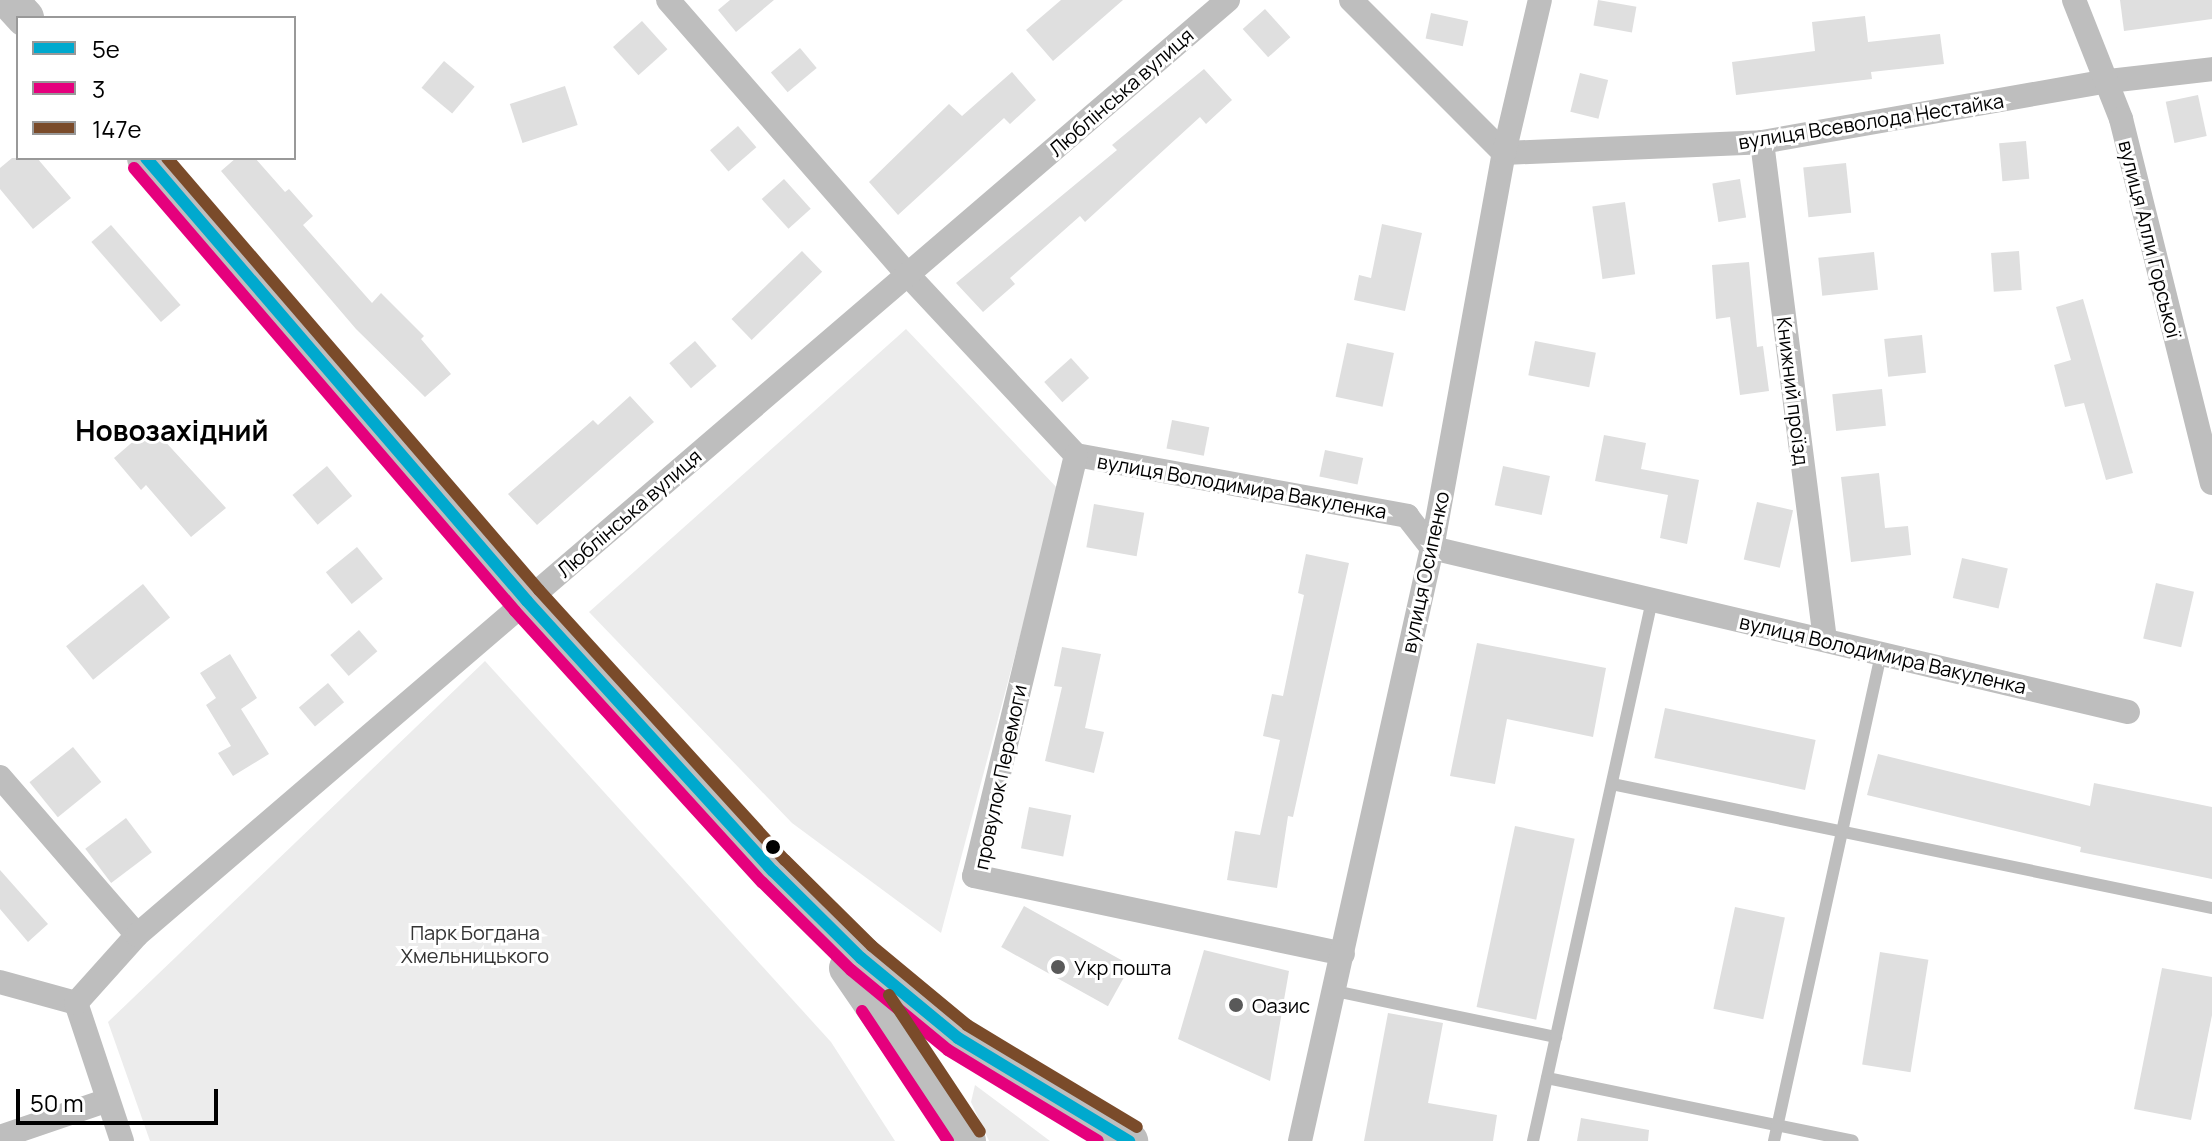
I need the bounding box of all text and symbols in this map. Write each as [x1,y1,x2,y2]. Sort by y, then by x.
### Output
legend [16,16,296,160]
street label: Люблінська вулиця [1044,23,1198,161]
text: 5е [92,32,120,65]
text: 3 [92,72,105,105]
street label: вулиця Всеволода Нестайка [1736,88,2006,154]
text: 147е [92,112,142,145]
street label: вулиця Алли Горської [2114,138,2186,340]
street label: Книжний проїзд [1772,315,1814,467]
district label: Новозахідний [75,413,269,447]
street label: Люблінська вулиця [552,444,706,582]
street label: вулиця Володимира Вакуленка [1095,449,1389,523]
street label: вулиця Осипенко [1396,489,1454,655]
street label: вулиця Володимира Вакуленка [1737,609,2029,699]
street label: провулок Перемоги [969,682,1031,872]
unlabelled marker [765,839,781,855]
park label: Парк Богдана Хмельницького [401,920,549,967]
place label: Укр пошта [1074,955,1171,979]
marker: Укр пошта [1049,958,1067,976]
place label: Оазис [1252,993,1310,1017]
marker: Оазис [1227,996,1245,1014]
scale bar [20,1073,222,1123]
text: 50 m [30,1086,84,1119]

